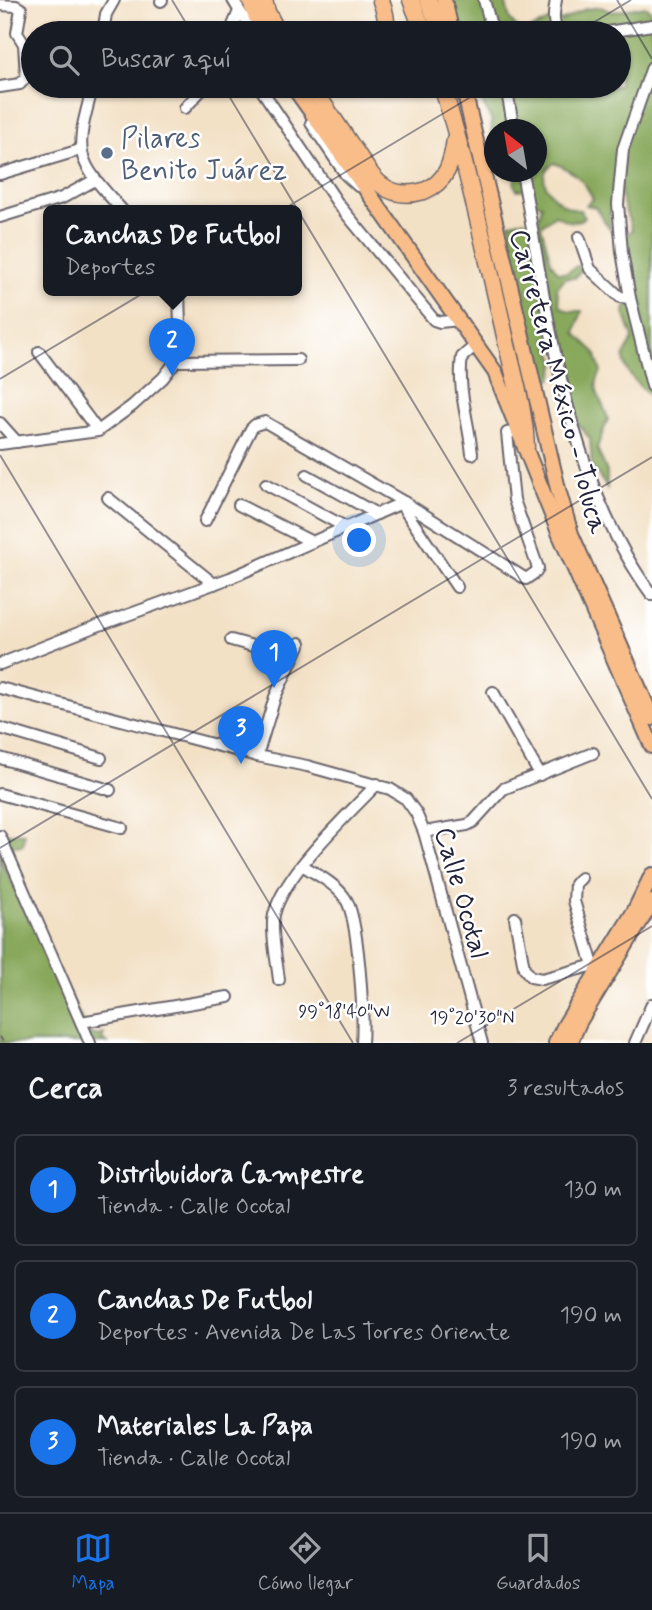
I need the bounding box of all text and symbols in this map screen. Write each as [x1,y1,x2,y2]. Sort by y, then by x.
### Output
search box [21,21,631,98]
icon: search [45,41,83,79]
text: Buscar aquí [101,43,232,77]
north arrow [484,119,547,182]
place label: Pilares Benito Juárez [121,121,287,190]
marker: Pilares Benito Juárez [99,145,115,161]
popup [43,205,302,296]
text: Canchas De Futbol [65,219,280,253]
street label: Carretera México - Toluca [499,225,616,538]
text: Deportes [65,253,155,283]
pin: 2 [149,318,195,376]
your location [342,523,376,557]
pin: 1 [251,630,297,688]
pin: 3 [218,706,264,764]
street label: Calle Ocotal [424,823,497,963]
text: 99°18'40"W [298,1000,390,1024]
text: 19°20'30"N [430,1006,514,1030]
text: Cerca [28,1069,103,1108]
text: 3 resultados [507,1074,624,1104]
text: Distribuidora Campestre [97,1158,364,1192]
text: 1 [48,1175,58,1205]
text: 130 m [564,1175,622,1205]
text: Tienda · Calle Ocotal [97,1192,290,1222]
text: Canchas De Futbol [97,1284,312,1318]
text: 2 [47,1301,59,1331]
text: 190 m [560,1301,622,1331]
text: Deportes · Avenida De Las Torres Oriente [97,1318,510,1348]
text: Materiales La Papa [97,1410,313,1444]
text: 3 [48,1427,58,1457]
text: 190 m [560,1427,622,1457]
text: Tienda · Calle Ocotal [97,1444,290,1474]
tab: Mapa [72,1529,115,1596]
tab: Cómo llegar [258,1529,353,1596]
tab: Guardados [496,1529,580,1596]

